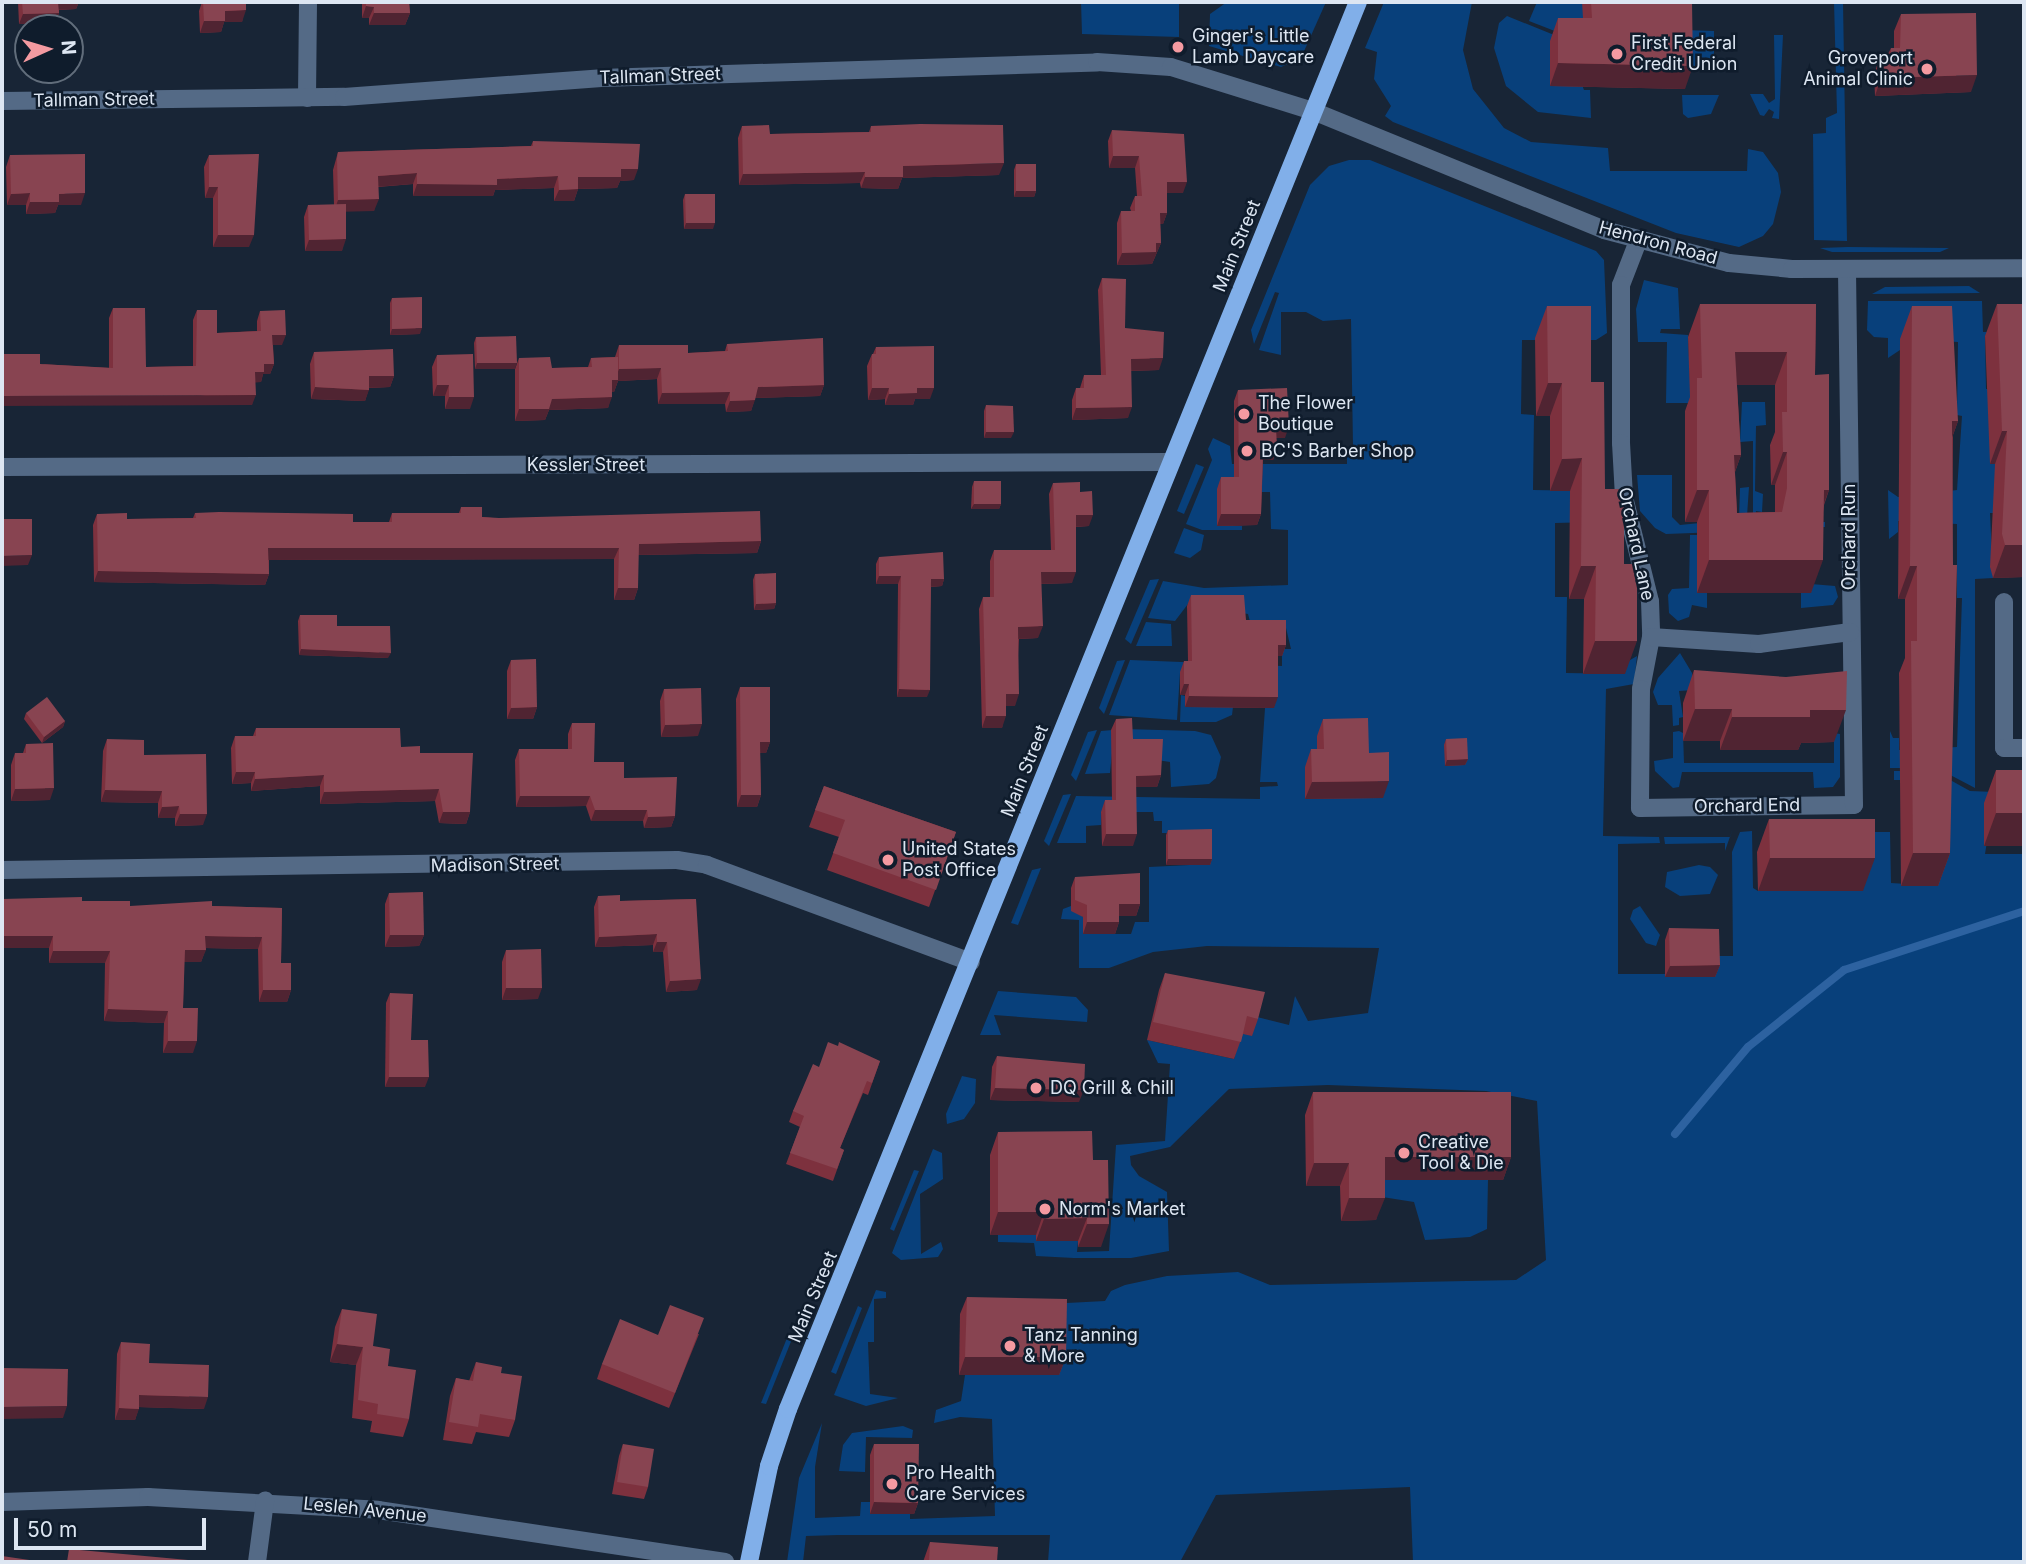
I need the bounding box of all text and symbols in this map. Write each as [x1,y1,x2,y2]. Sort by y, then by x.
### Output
north arrow [14,14,84,84]
place label: Ginger's Little Lamb Daycare [1192,26,1314,68]
place label: First Federal Credit Union [1631,33,1737,76]
marker: Ginger's Little Lamb Daycare [1170,39,1186,55]
text: N [56,40,80,56]
marker: First Federal Credit Union [1609,46,1625,62]
place label: Groveport Animal Clinic [1803,48,1913,90]
marker: Groveport Animal Clinic [1919,61,1935,77]
street label: Tallman Street [599,63,721,89]
street label: Tallman Street [33,88,155,112]
street label: Main Street [1209,197,1265,295]
street label: Hendron Road [1596,217,1720,269]
place label: The Flower Boutique [1258,393,1353,436]
marker: The Flower Boutique [1236,406,1252,422]
place label: BC'S Barber Shop [1261,440,1414,462]
marker: BC'S Barber Shop [1239,443,1255,459]
street label: Kessler Street [527,454,645,476]
street label: Orchard Run [1838,484,1860,590]
street label: Orchard Lane [1613,485,1659,603]
street label: Main Street [997,722,1053,820]
street label: Orchard End [1694,794,1800,818]
place label: United States Post Office [902,839,1016,882]
marker: United States Post Office [880,852,896,868]
street label: Madison Street [431,853,559,877]
place label: DQ Grill & Chill [1050,1077,1174,1099]
marker: DQ Grill & Chill [1028,1080,1044,1096]
place label: Creative Tool & Die [1418,1132,1504,1174]
marker: Creative Tool & Die [1396,1145,1412,1161]
place label: Norm's Market [1059,1198,1185,1220]
marker: Norm's Market [1037,1201,1053,1217]
street label: Main Street [784,1248,842,1346]
place label: Tanz Tanning & More [1024,1325,1138,1368]
marker: Tanz Tanning & More [1002,1338,1018,1354]
place label: Pro Health Care Services [906,1463,1025,1506]
marker: Pro Health Care Services [884,1476,900,1492]
street label: Lesleh Avenue [302,1493,428,1527]
scale bar [18,1504,210,1548]
text: 50 m [27,1517,77,1542]

